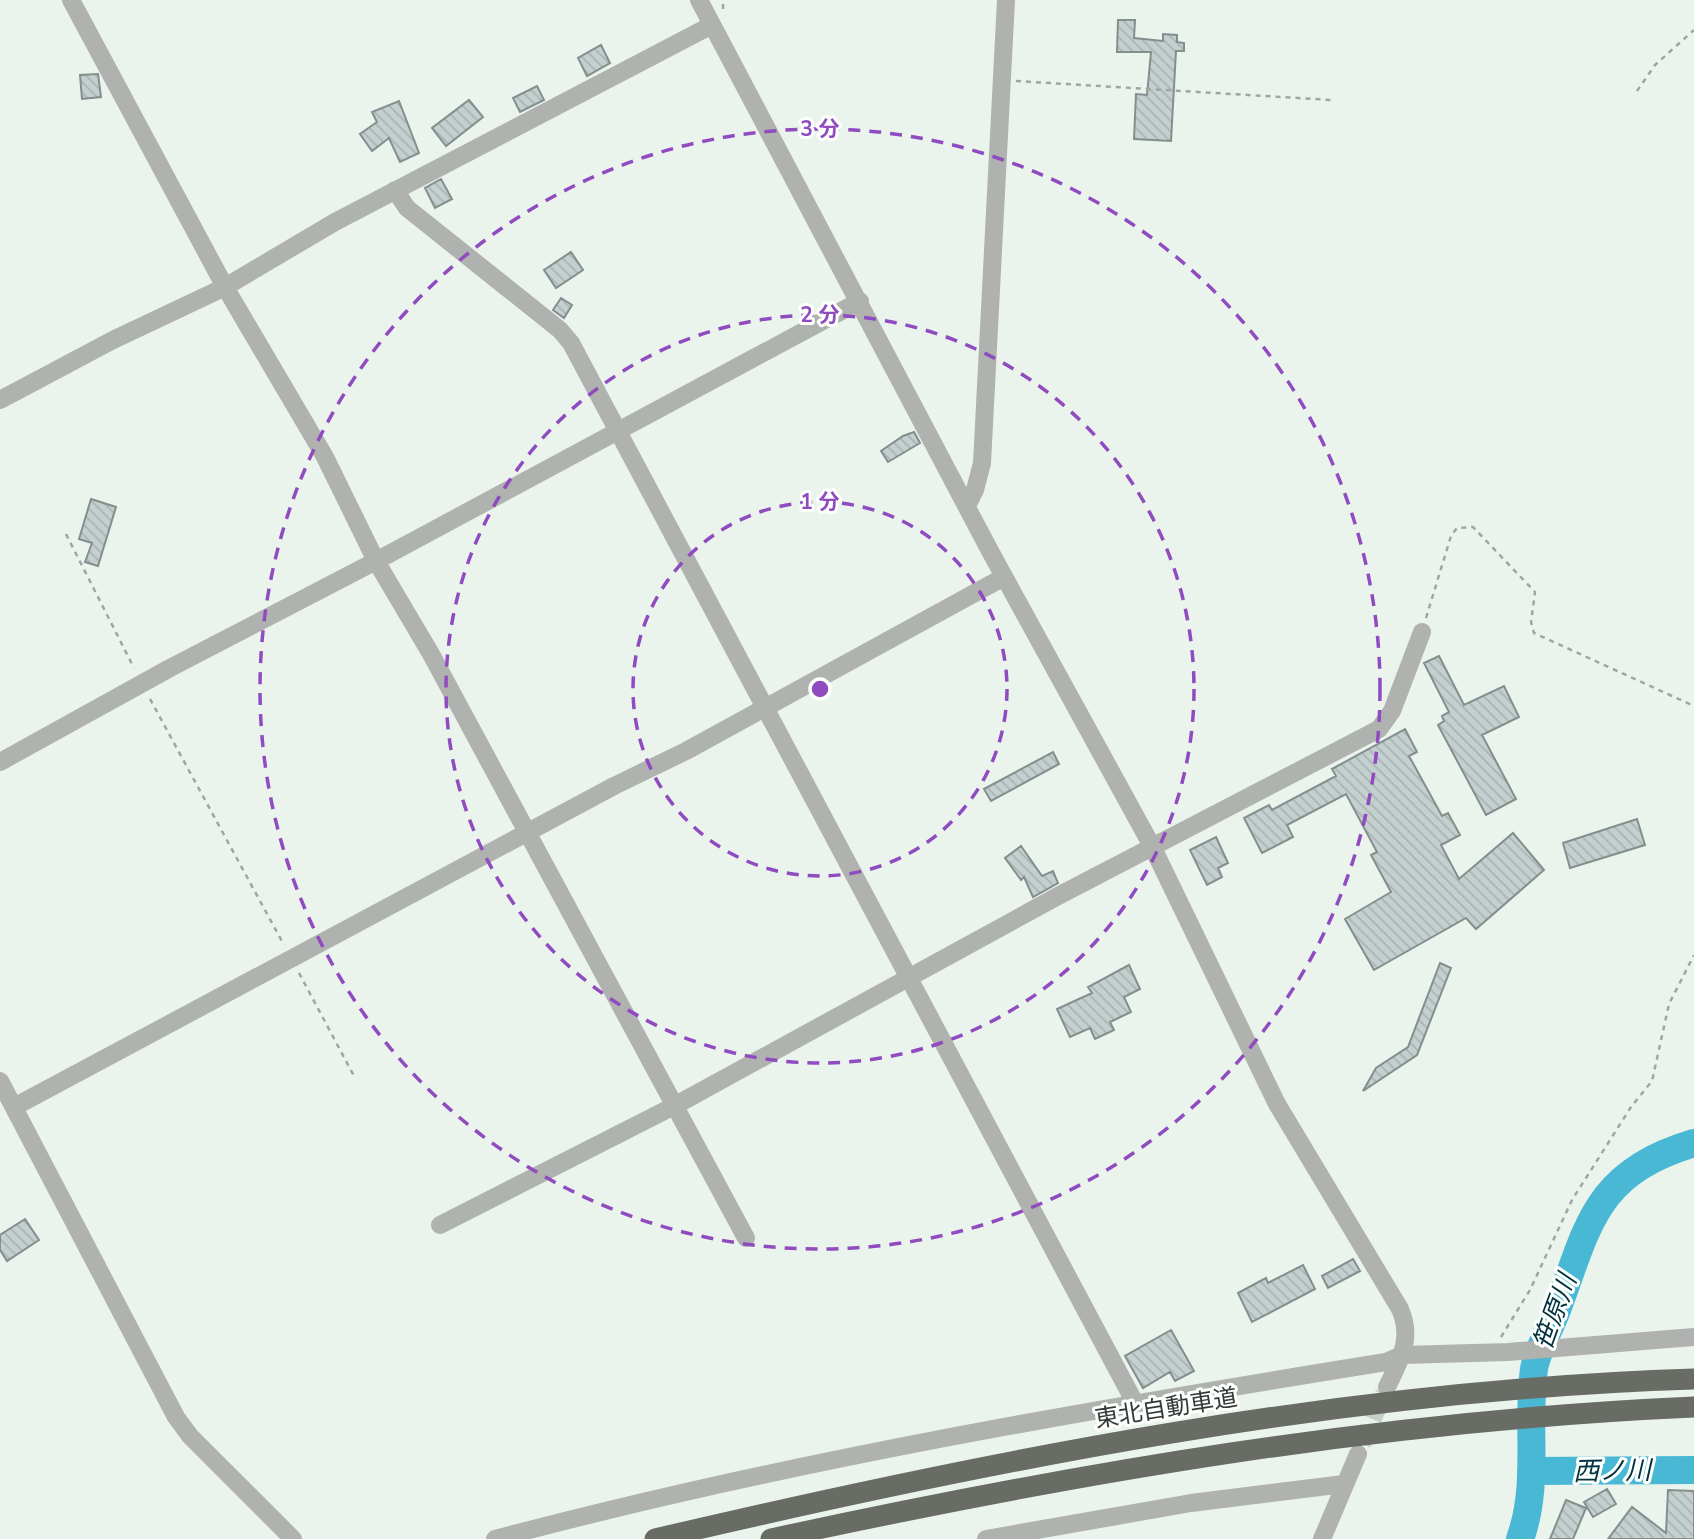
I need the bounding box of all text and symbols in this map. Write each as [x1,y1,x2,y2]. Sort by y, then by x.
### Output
text: 3 分 [800,115,840,143]
text: 2 分 [800,301,840,329]
text: 1 分 [800,488,840,516]
centre of rings [808,677,832,701]
water label: 笹原川 [1525,1267,1586,1355]
street label: 東北自動車道 [1092,1381,1240,1435]
water label: 西ノ川 [1573,1453,1654,1489]

